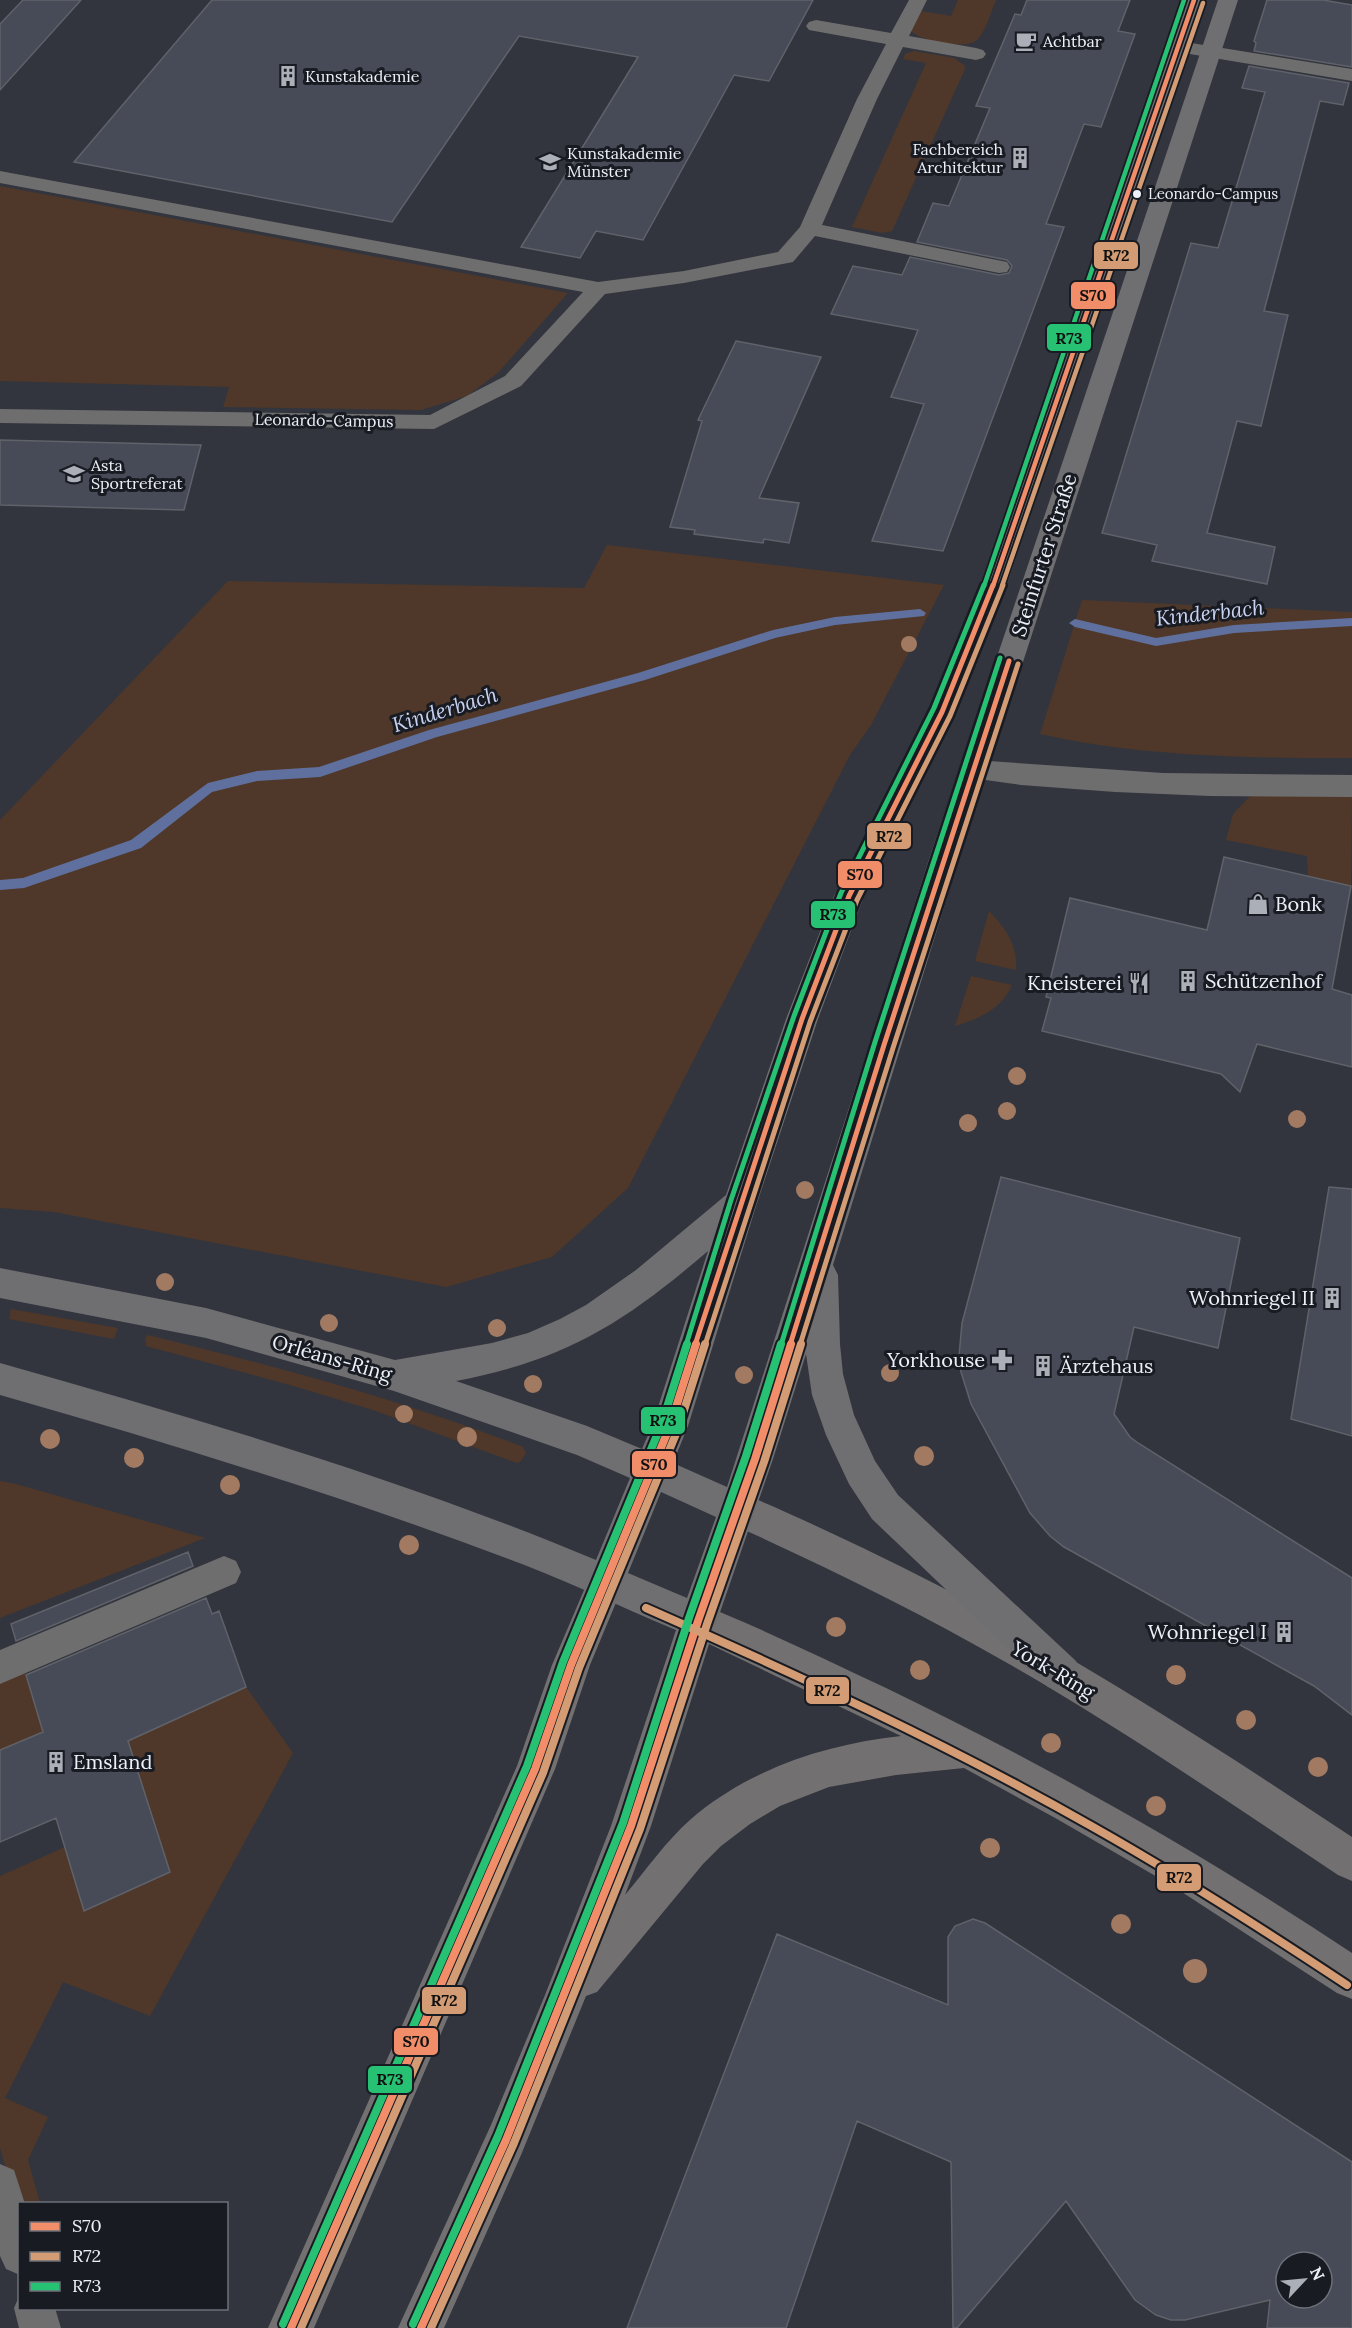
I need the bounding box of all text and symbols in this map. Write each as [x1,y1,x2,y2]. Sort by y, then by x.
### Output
cafe icon: Achtbar [1014,29,1038,53]
place label: Achtbar [1042,31,1102,51]
building icon: Kunstakademie [276,64,300,88]
place label: Kunstakademie [305,66,420,86]
place label: Fachbereich Architektur [912,139,1003,177]
place label: Kunstakademie Münster [567,143,682,181]
building icon: Fachbereich Architektur [1008,146,1032,170]
school or university icon: Kunstakademie Münster [538,150,562,174]
place label: Leonardo-Campus [1148,184,1278,203]
marker: Leonardo-Campus [1131,188,1143,200]
line badge: R72 [1093,241,1139,270]
text: R72 [1102,245,1130,265]
line badge: S70 [1070,281,1116,310]
text: S70 [1079,285,1107,305]
line badge: R73 [1046,323,1092,352]
text: R73 [1055,328,1083,348]
street label: Leonardo-Campus [254,409,394,431]
place label: Asta Sportreferat [90,455,184,493]
school or university icon: Asta Sportreferat [62,462,86,486]
street label: Steinfurter Straße [1005,470,1082,640]
water label: Kinderbach [1155,593,1265,632]
water label: Kinderbach [389,681,501,738]
line badge: R72 [866,822,912,850]
text: R72 [875,826,903,846]
line badge: S70 [837,860,883,889]
text: S70 [846,864,874,884]
place label: Bonk [1275,891,1322,916]
shop icon: Bonk [1246,892,1270,916]
line badge: R73 [810,900,856,929]
text: R73 [819,904,847,924]
place label: Schützenhof [1205,968,1323,993]
building icon: Schützenhof [1176,969,1200,993]
place label: Kneisterei [1027,970,1122,995]
restaurant icon: Kneisterei [1127,971,1151,995]
place label: Wohnriegel II [1189,1285,1315,1310]
building icon: Wohnriegel II [1320,1286,1344,1310]
street label: Orléans-Ring [269,1329,396,1387]
place label: Yorkhouse [886,1347,985,1372]
pharmacy icon: Yorkhouse [990,1348,1014,1372]
place label: Ärztehaus [1059,1353,1153,1378]
building icon: Ärztehaus [1031,1354,1055,1378]
line badge: R73 [640,1406,686,1435]
text: R73 [649,1410,677,1430]
line badge: S70 [631,1450,677,1478]
text: S70 [640,1454,668,1474]
place label: Wohnriegel I [1148,1619,1267,1644]
building icon: Wohnriegel I [1272,1620,1296,1644]
street label: York-Ring [1006,1634,1100,1705]
line badge: R72 [805,1676,850,1705]
text: R72 [813,1680,841,1700]
place label: Emsland [73,1749,152,1774]
building icon: Emsland [44,1750,68,1774]
line badge: R72 [1156,1863,1202,1892]
text: R72 [1165,1867,1193,1887]
line badge: R72 [421,1986,467,2015]
text: R72 [430,1990,458,2010]
line badge: S70 [393,2027,439,2056]
text: S70 [402,2031,430,2051]
line badge: R73 [367,2065,413,2094]
text: R73 [376,2069,404,2089]
legend [18,2202,228,2310]
text: S70 [72,2214,102,2237]
text: R72 [72,2244,101,2267]
north arrow [1274,2250,1334,2310]
text: N [1306,2263,1329,2283]
text: R73 [72,2274,102,2297]

